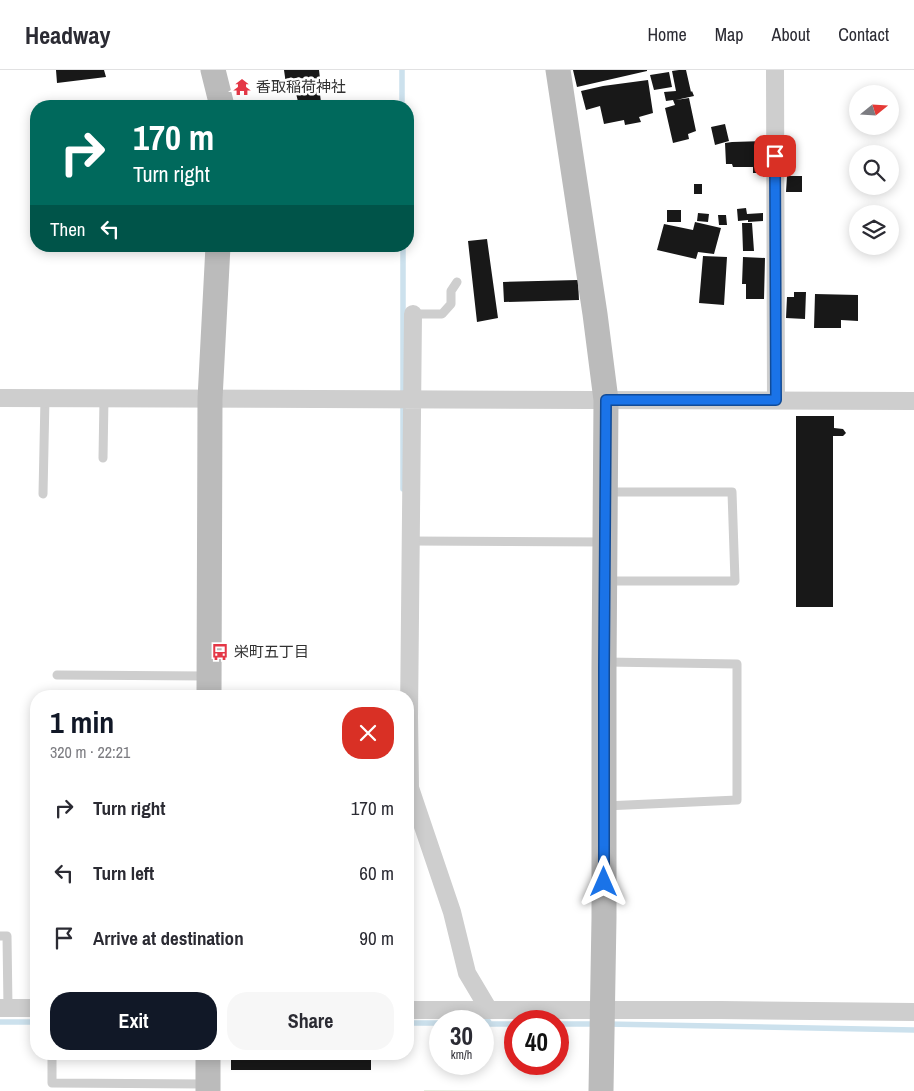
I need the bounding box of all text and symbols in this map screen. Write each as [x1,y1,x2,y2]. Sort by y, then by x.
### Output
text: Headway [25,19,110,51]
text: Home [647,22,687,47]
text: Map [715,22,744,47]
text: About [772,22,810,47]
text: Contact [838,22,889,47]
place label: 香取稲荷神社 [256,76,346,97]
temple icon: 香取稲荷神社 [232,77,252,97]
north arrow [849,85,899,135]
map controls [849,85,899,255]
text: 170 m [133,114,214,161]
icon: right [50,120,115,185]
pin [754,135,796,177]
icon: arrive [761,142,789,170]
button: search [849,145,899,195]
text: Turn right [133,159,210,189]
button: layers [849,205,899,255]
icon: left [96,215,124,243]
text: Then [50,216,86,242]
place label: 栄町五丁目 [234,641,309,662]
bus stop icon: 栄町五丁目 [210,642,230,662]
text: 1 min [50,702,114,742]
button: close [342,707,394,759]
text: 320 m · 22:21 [50,741,130,763]
icon: right [50,794,78,822]
text: Turn right [93,795,165,821]
text: 170 m [351,795,394,821]
position arrow [577,855,629,907]
icon: left [50,859,78,887]
text: Turn left [93,860,154,886]
text: 60 m [359,860,394,886]
icon: arrive [50,924,78,952]
text: Arrive at destination [93,925,244,951]
text: 90 m [359,925,394,951]
button: Exit [50,992,217,1050]
button: Share [227,992,394,1050]
speed limit sign: 40 [504,1010,569,1075]
text: 30 [450,1019,473,1053]
text: km/h [451,1047,472,1063]

